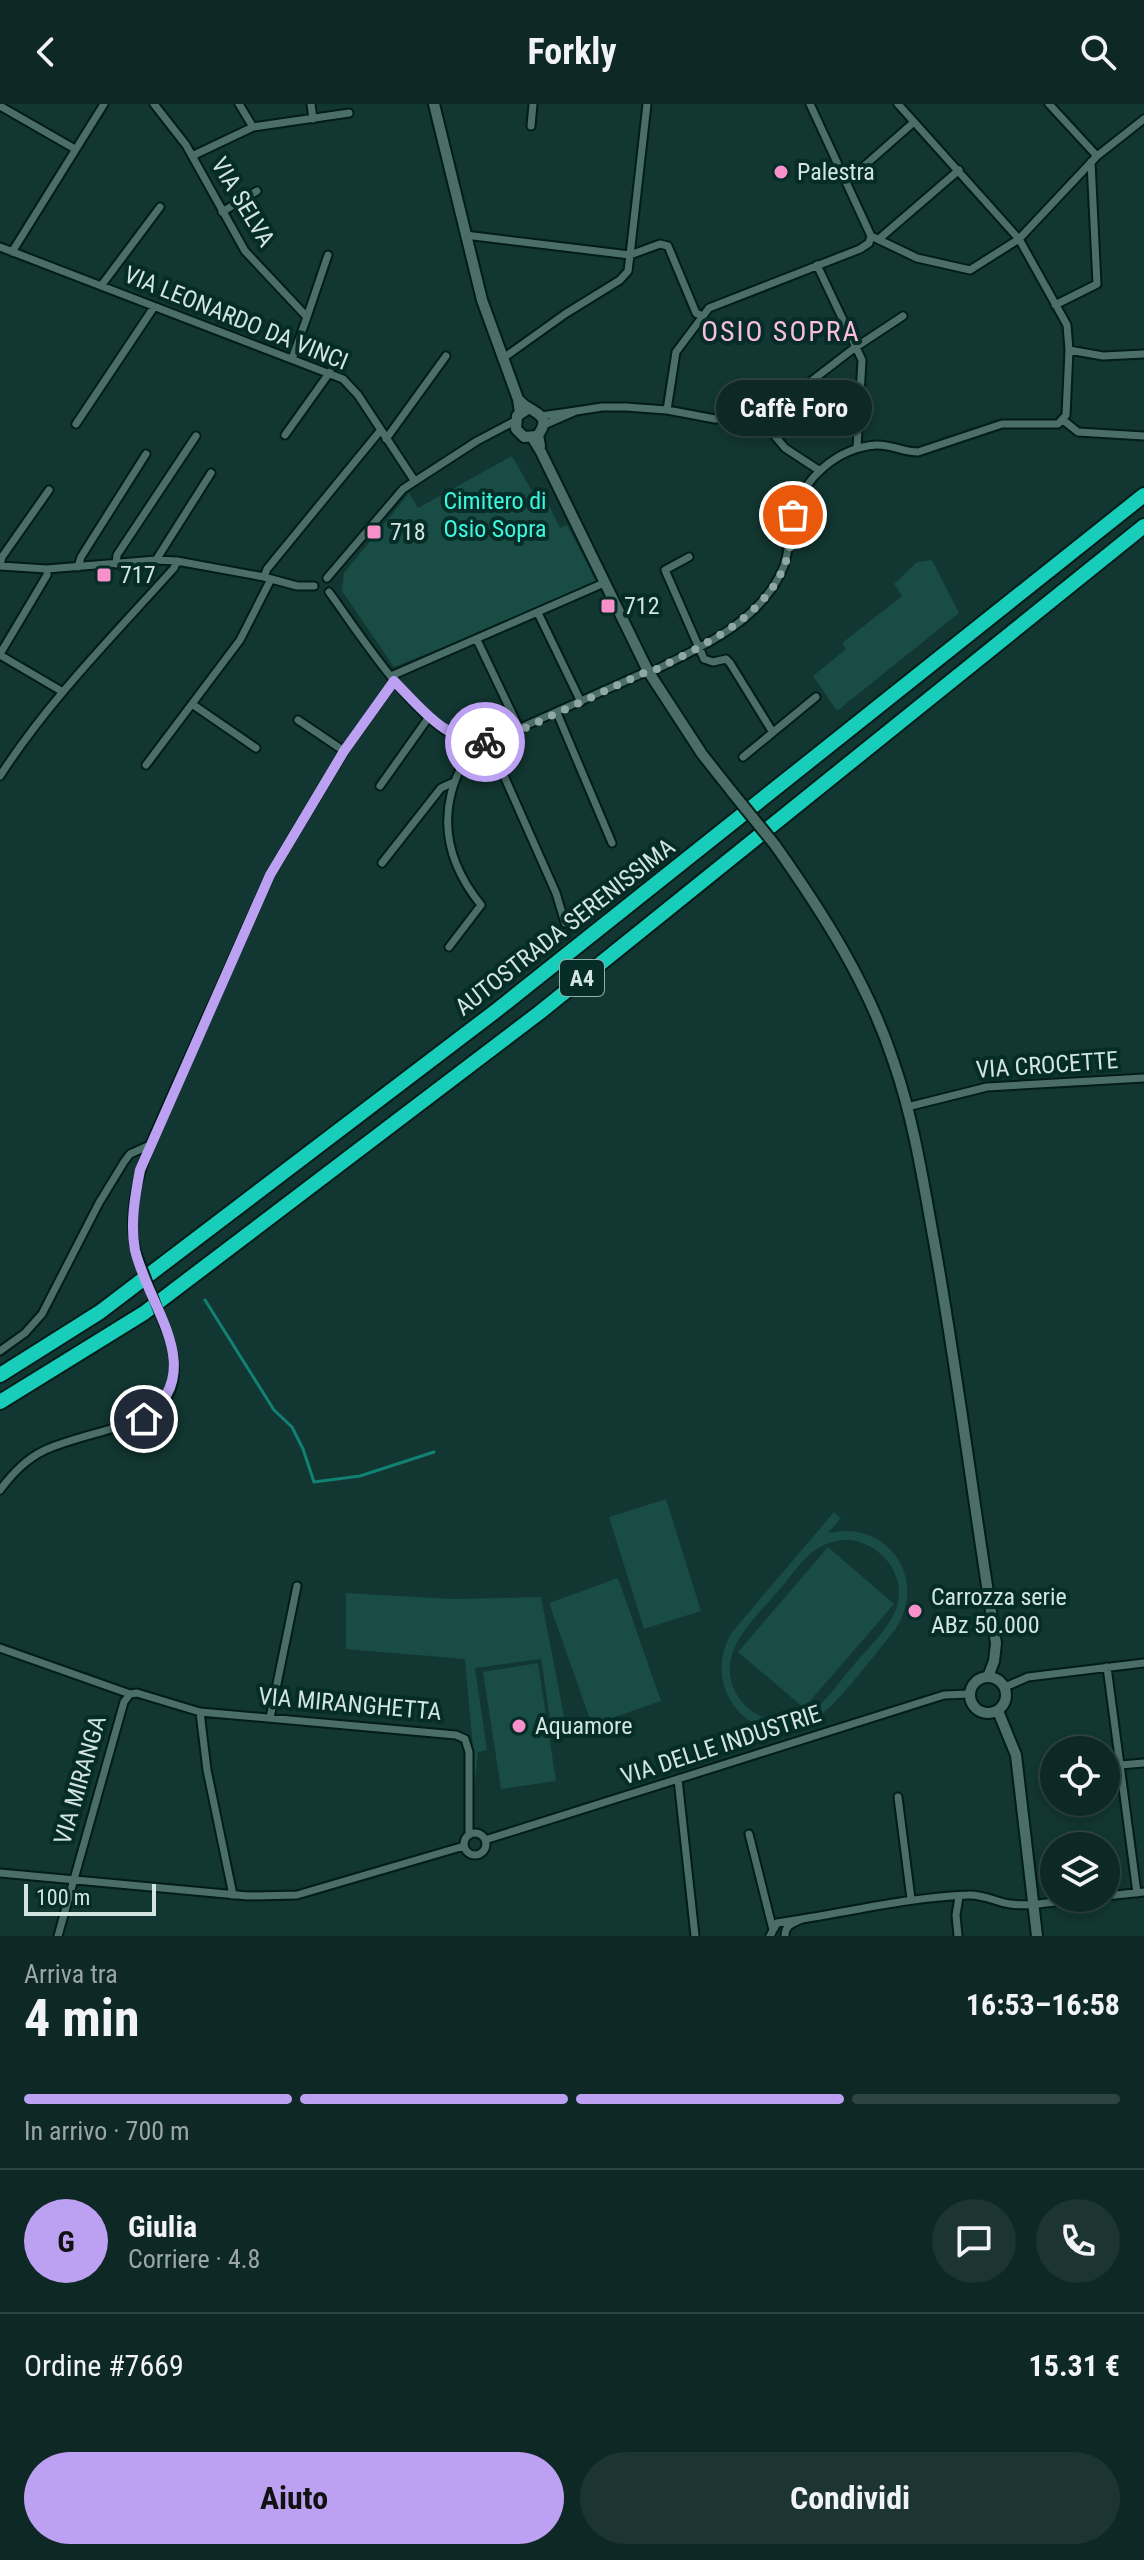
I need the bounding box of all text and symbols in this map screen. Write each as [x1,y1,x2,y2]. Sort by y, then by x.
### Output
icon: back [24,30,68,74]
icon: search [1076,30,1120,74]
text: Forkly [528,31,616,73]
street label: VIA SELVA [205,152,281,252]
place label: Palestra [797,158,875,186]
marker: Palestra [772,163,790,181]
street label: VIA LEONARDO DA VINCI [120,260,352,376]
district label: OSIO SOPRA [701,315,861,348]
callout: Caffè Foro [715,379,871,435]
text: Caffè Foro [740,393,848,423]
pin [759,481,827,549]
park label: Cimitero di Osio Sopra [443,487,547,543]
icon: bag [771,493,815,537]
place label: 718 [390,518,426,546]
marker: 718 [365,523,383,541]
place label: 717 [120,561,156,589]
marker: 717 [95,566,113,584]
place label: 712 [624,592,660,620]
marker: 712 [599,597,617,615]
courier [445,702,525,782]
icon: bike [463,720,507,764]
street label: AUTOSTRADA SERENISSIMA [450,832,681,1021]
road number: A4 [560,960,604,996]
street label: VIA CROCETTE [975,1046,1119,1084]
pin [110,1385,178,1453]
icon: home [122,1397,166,1441]
place label: Carrozza serie ABz 50.000 [931,1583,1067,1639]
marker: Carrozza serie ABz 50.000 [906,1602,924,1620]
street label: VIA MIRANGHETTA [257,1682,443,1726]
street label: VIA DELLE INDUSTRIE [617,1699,825,1791]
street label: VIA MIRANGA [48,1712,112,1848]
place label: Aquamore [535,1712,632,1740]
marker: Aquamore [510,1717,528,1735]
map controls [1040,1736,1120,1912]
button: locate [1040,1736,1120,1816]
button: layers [1040,1832,1120,1912]
scale bar [24,1880,156,1916]
text: 100 m [36,1885,90,1910]
text: Arriva tra [24,1959,118,1989]
text: 16:53–16:58 [966,1987,1120,2022]
text: 4 min [24,1988,140,2049]
text: In arrivo · 700 m [24,2116,190,2146]
button: chat [932,2199,1016,2283]
button: phone [1036,2199,1120,2283]
text: Giulia [128,2209,197,2244]
text: G [57,2224,75,2259]
text: Corriere · 4.8 [128,2244,260,2274]
text: Ordine #7669 [24,2348,184,2383]
text: 15.31 € [1029,2348,1120,2383]
button: Aiuto [24,2452,564,2544]
button: Condividi [580,2452,1120,2544]

